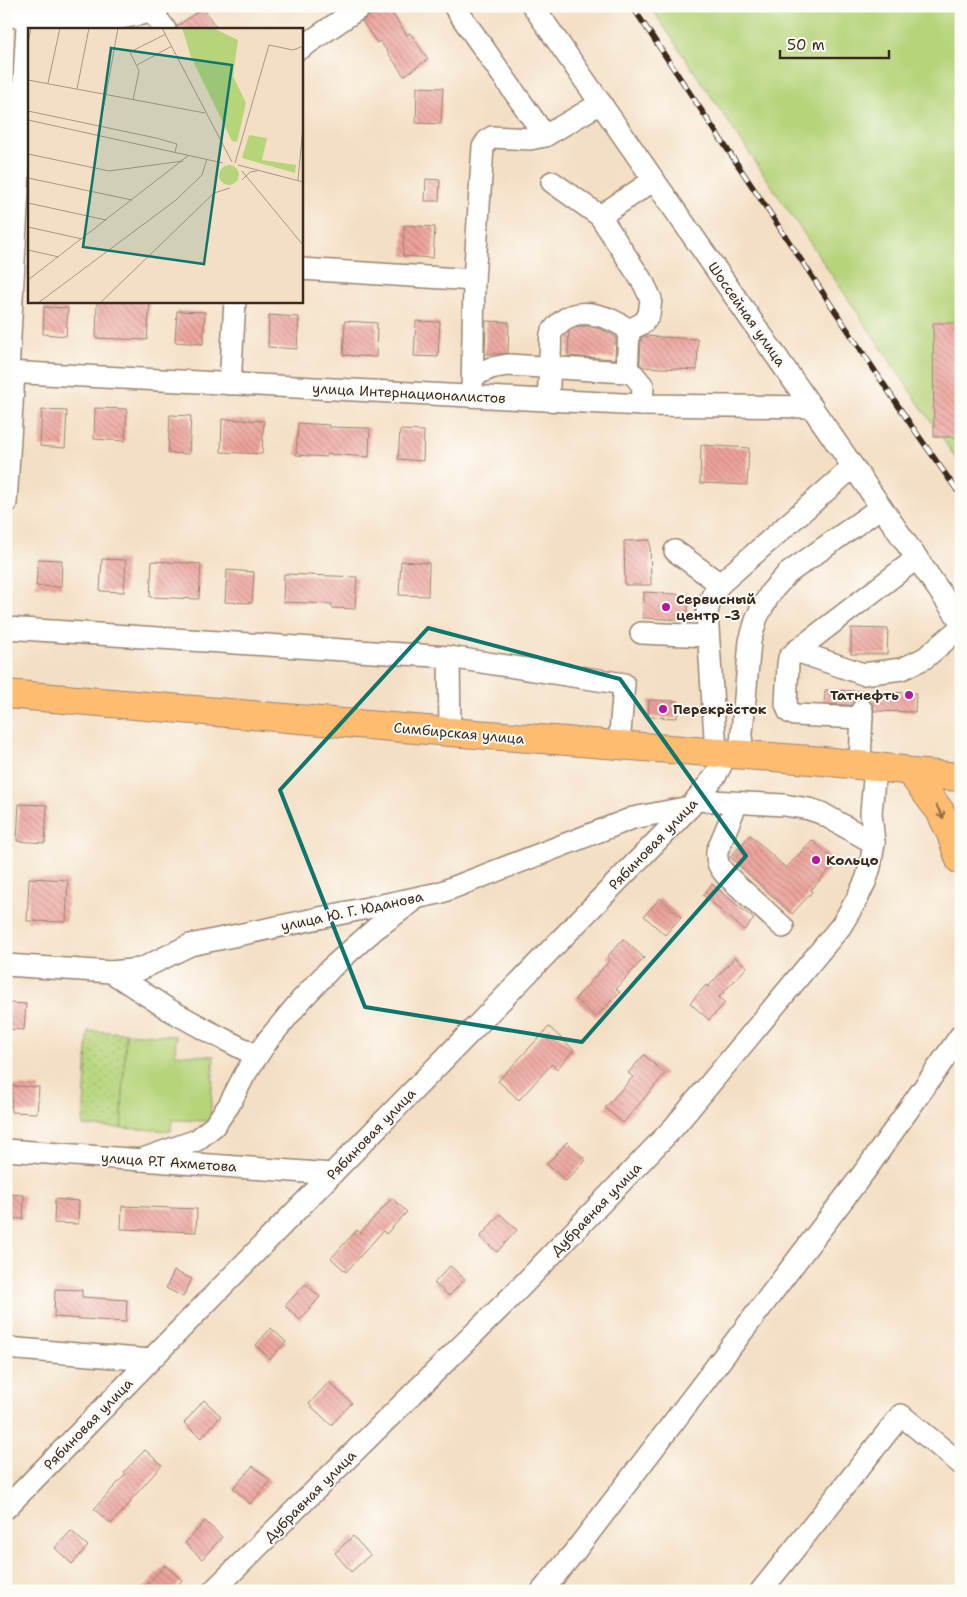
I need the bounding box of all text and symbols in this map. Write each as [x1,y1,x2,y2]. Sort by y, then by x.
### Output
inset map [28,28,302,302]
scale bar [780,28,888,60]
text: 50 m [787,35,825,55]
street label: Шоссейная улица [704,258,790,370]
street label: улица Интернационалистов [312,379,506,407]
place label: Сервисный центр -3 [676,590,756,624]
marker: Сервисный центр -3 [660,601,672,613]
place label: Татнефть [830,686,899,704]
marker: Татнефть [903,689,915,701]
place label: Перекрёсток [673,700,767,718]
marker: Перекрёсток [657,703,669,715]
street label: Симбирская улица [393,718,525,748]
street label: Рябиновая улица [605,794,702,894]
one-way arrow [935,805,945,820]
place label: Кольцо [826,851,879,869]
marker: Кольцо [810,854,822,866]
street label: улица Ю. Г. Юданова [279,887,425,935]
street label: Рябиновая улица [323,1084,420,1184]
street label: улица Р.Т Ахметова [101,1148,238,1176]
street label: Дубравная улица [547,1158,645,1259]
street label: Рябиновая улица [40,1374,137,1474]
street label: Дубравная улица [260,1446,360,1546]

